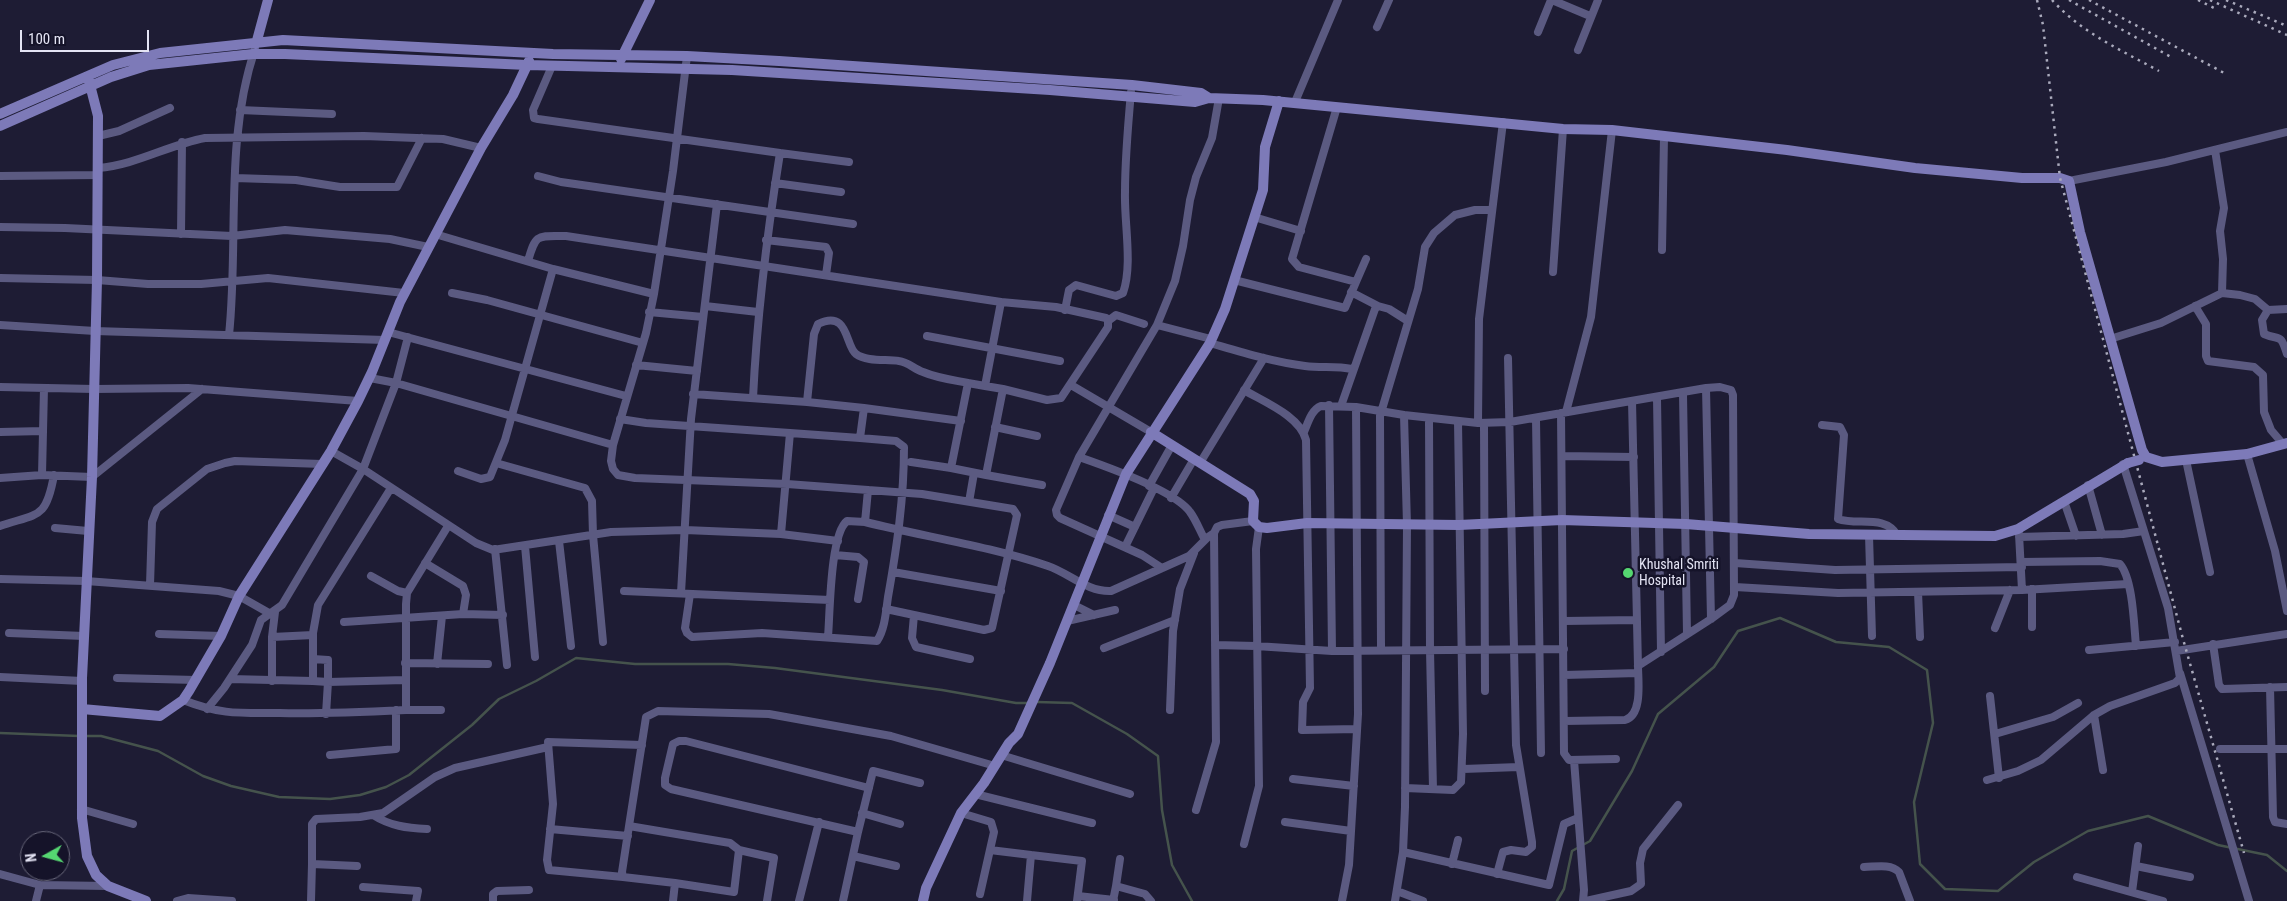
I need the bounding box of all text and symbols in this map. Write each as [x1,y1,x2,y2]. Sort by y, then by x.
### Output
scale bar [22,20,151,52]
text: 100 m [28,30,65,48]
place label: Khushal Smriti Hospital [1639,557,1719,590]
marker: Khushal Smriti Hospital [1621,566,1635,580]
north arrow [20,831,70,881]
text: N [23,852,40,863]

